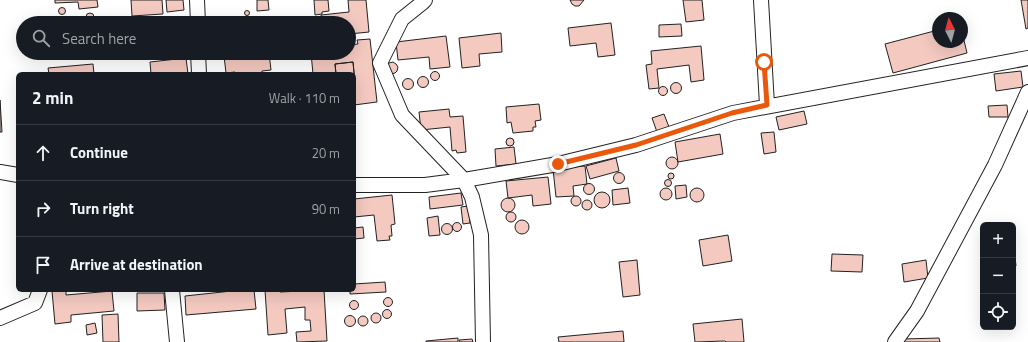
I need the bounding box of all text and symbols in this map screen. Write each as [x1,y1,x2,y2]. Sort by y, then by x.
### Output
north arrow [932,12,968,48]
search box [16,16,356,60]
icon: search [30,27,52,49]
text: Search here [62,27,136,50]
route start [755,53,773,71]
text: 2 min [32,85,73,111]
text: Walk · 110 m [269,88,340,108]
text: Continue [70,141,128,164]
icon: ahead [32,142,54,164]
text: 20 m [312,143,340,163]
route end [549,155,567,173]
text: Turn right [70,197,134,220]
icon: right [32,198,54,220]
text: 90 m [312,199,340,219]
map controls [980,222,1016,330]
button: + [980,222,1016,258]
text: Arrive at destination [70,253,203,276]
icon: arrive [32,254,54,276]
button: − [980,258,1016,294]
button: locate [980,294,1016,330]

